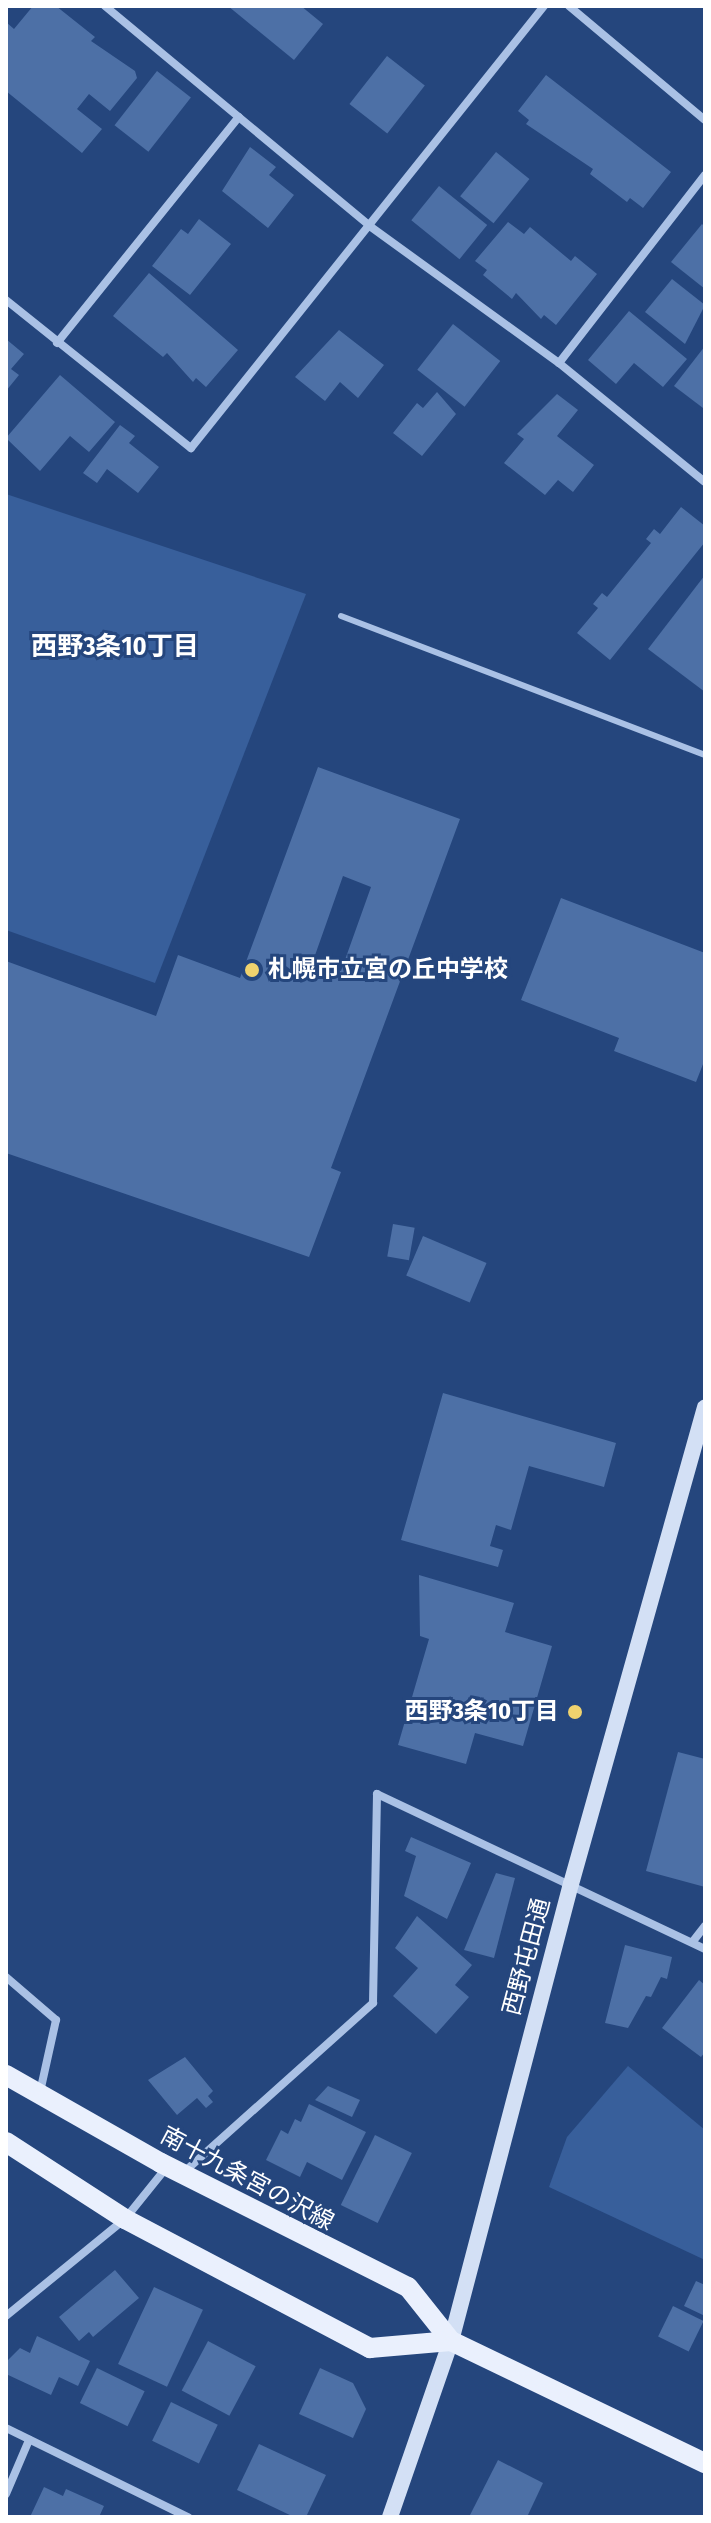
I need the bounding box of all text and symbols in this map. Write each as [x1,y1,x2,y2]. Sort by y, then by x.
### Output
district label: 西野3条10丁目 [31,631,199,663]
place label: 札幌市立宮の丘中学校 [268,956,508,984]
marker: 札幌市立宮の丘中学校 [243,961,261,979]
place label: 西野3条10丁目 [404,1698,559,1726]
marker: 西野3条10丁目 [566,1703,584,1721]
street label: 西野屯田通 [498,1895,556,2019]
street label: 南十九条宮の沢線 [155,2121,339,2237]

